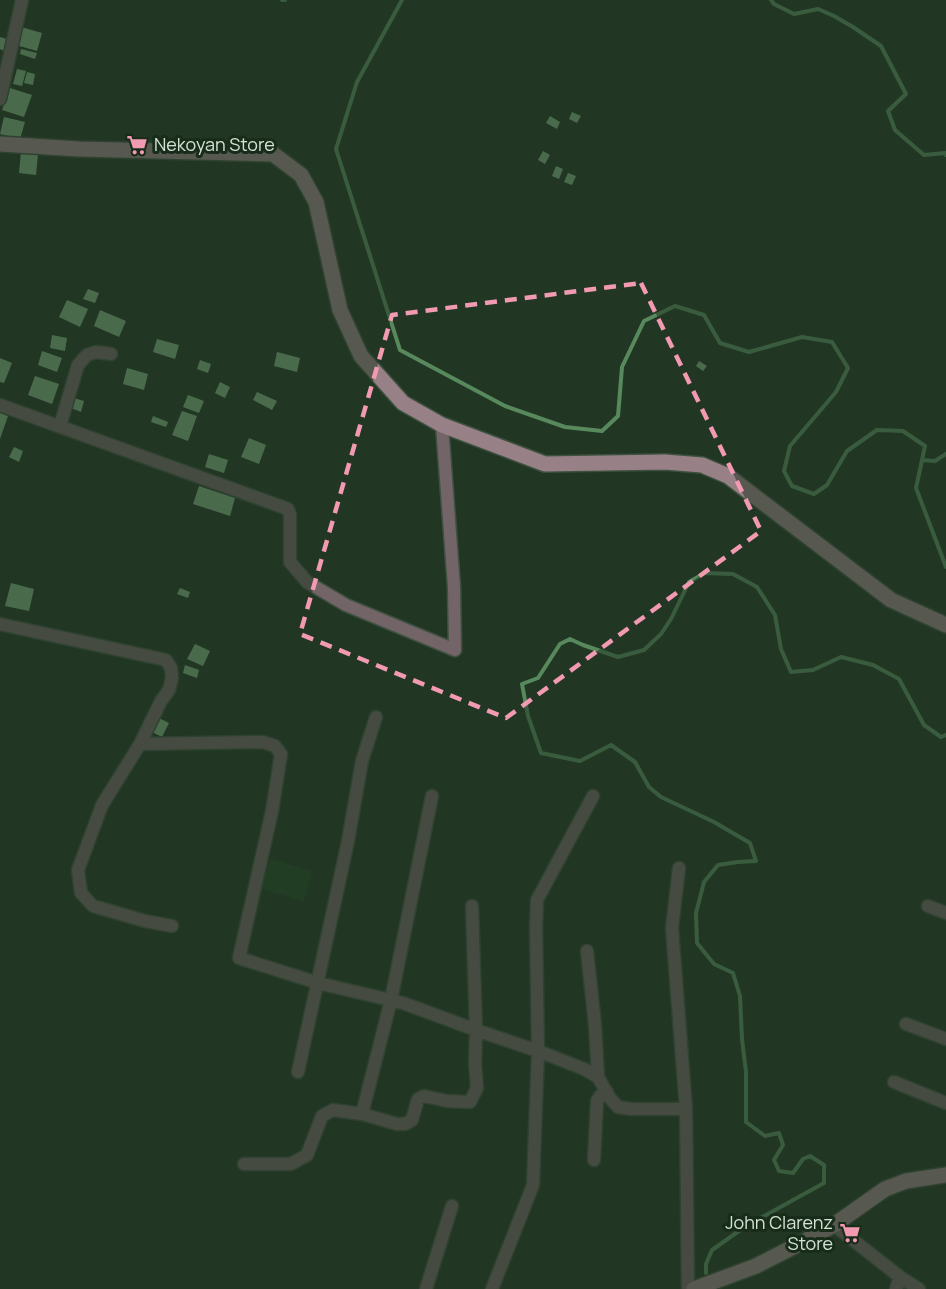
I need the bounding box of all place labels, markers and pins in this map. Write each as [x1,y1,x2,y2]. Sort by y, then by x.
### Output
place label: Nekoyan Store [154,132,275,156]
supermarket icon: Nekoyan Store [125,133,149,157]
place label: John Clarenz Store [725,1210,833,1255]
supermarket icon: John Clarenz Store [838,1221,862,1245]

